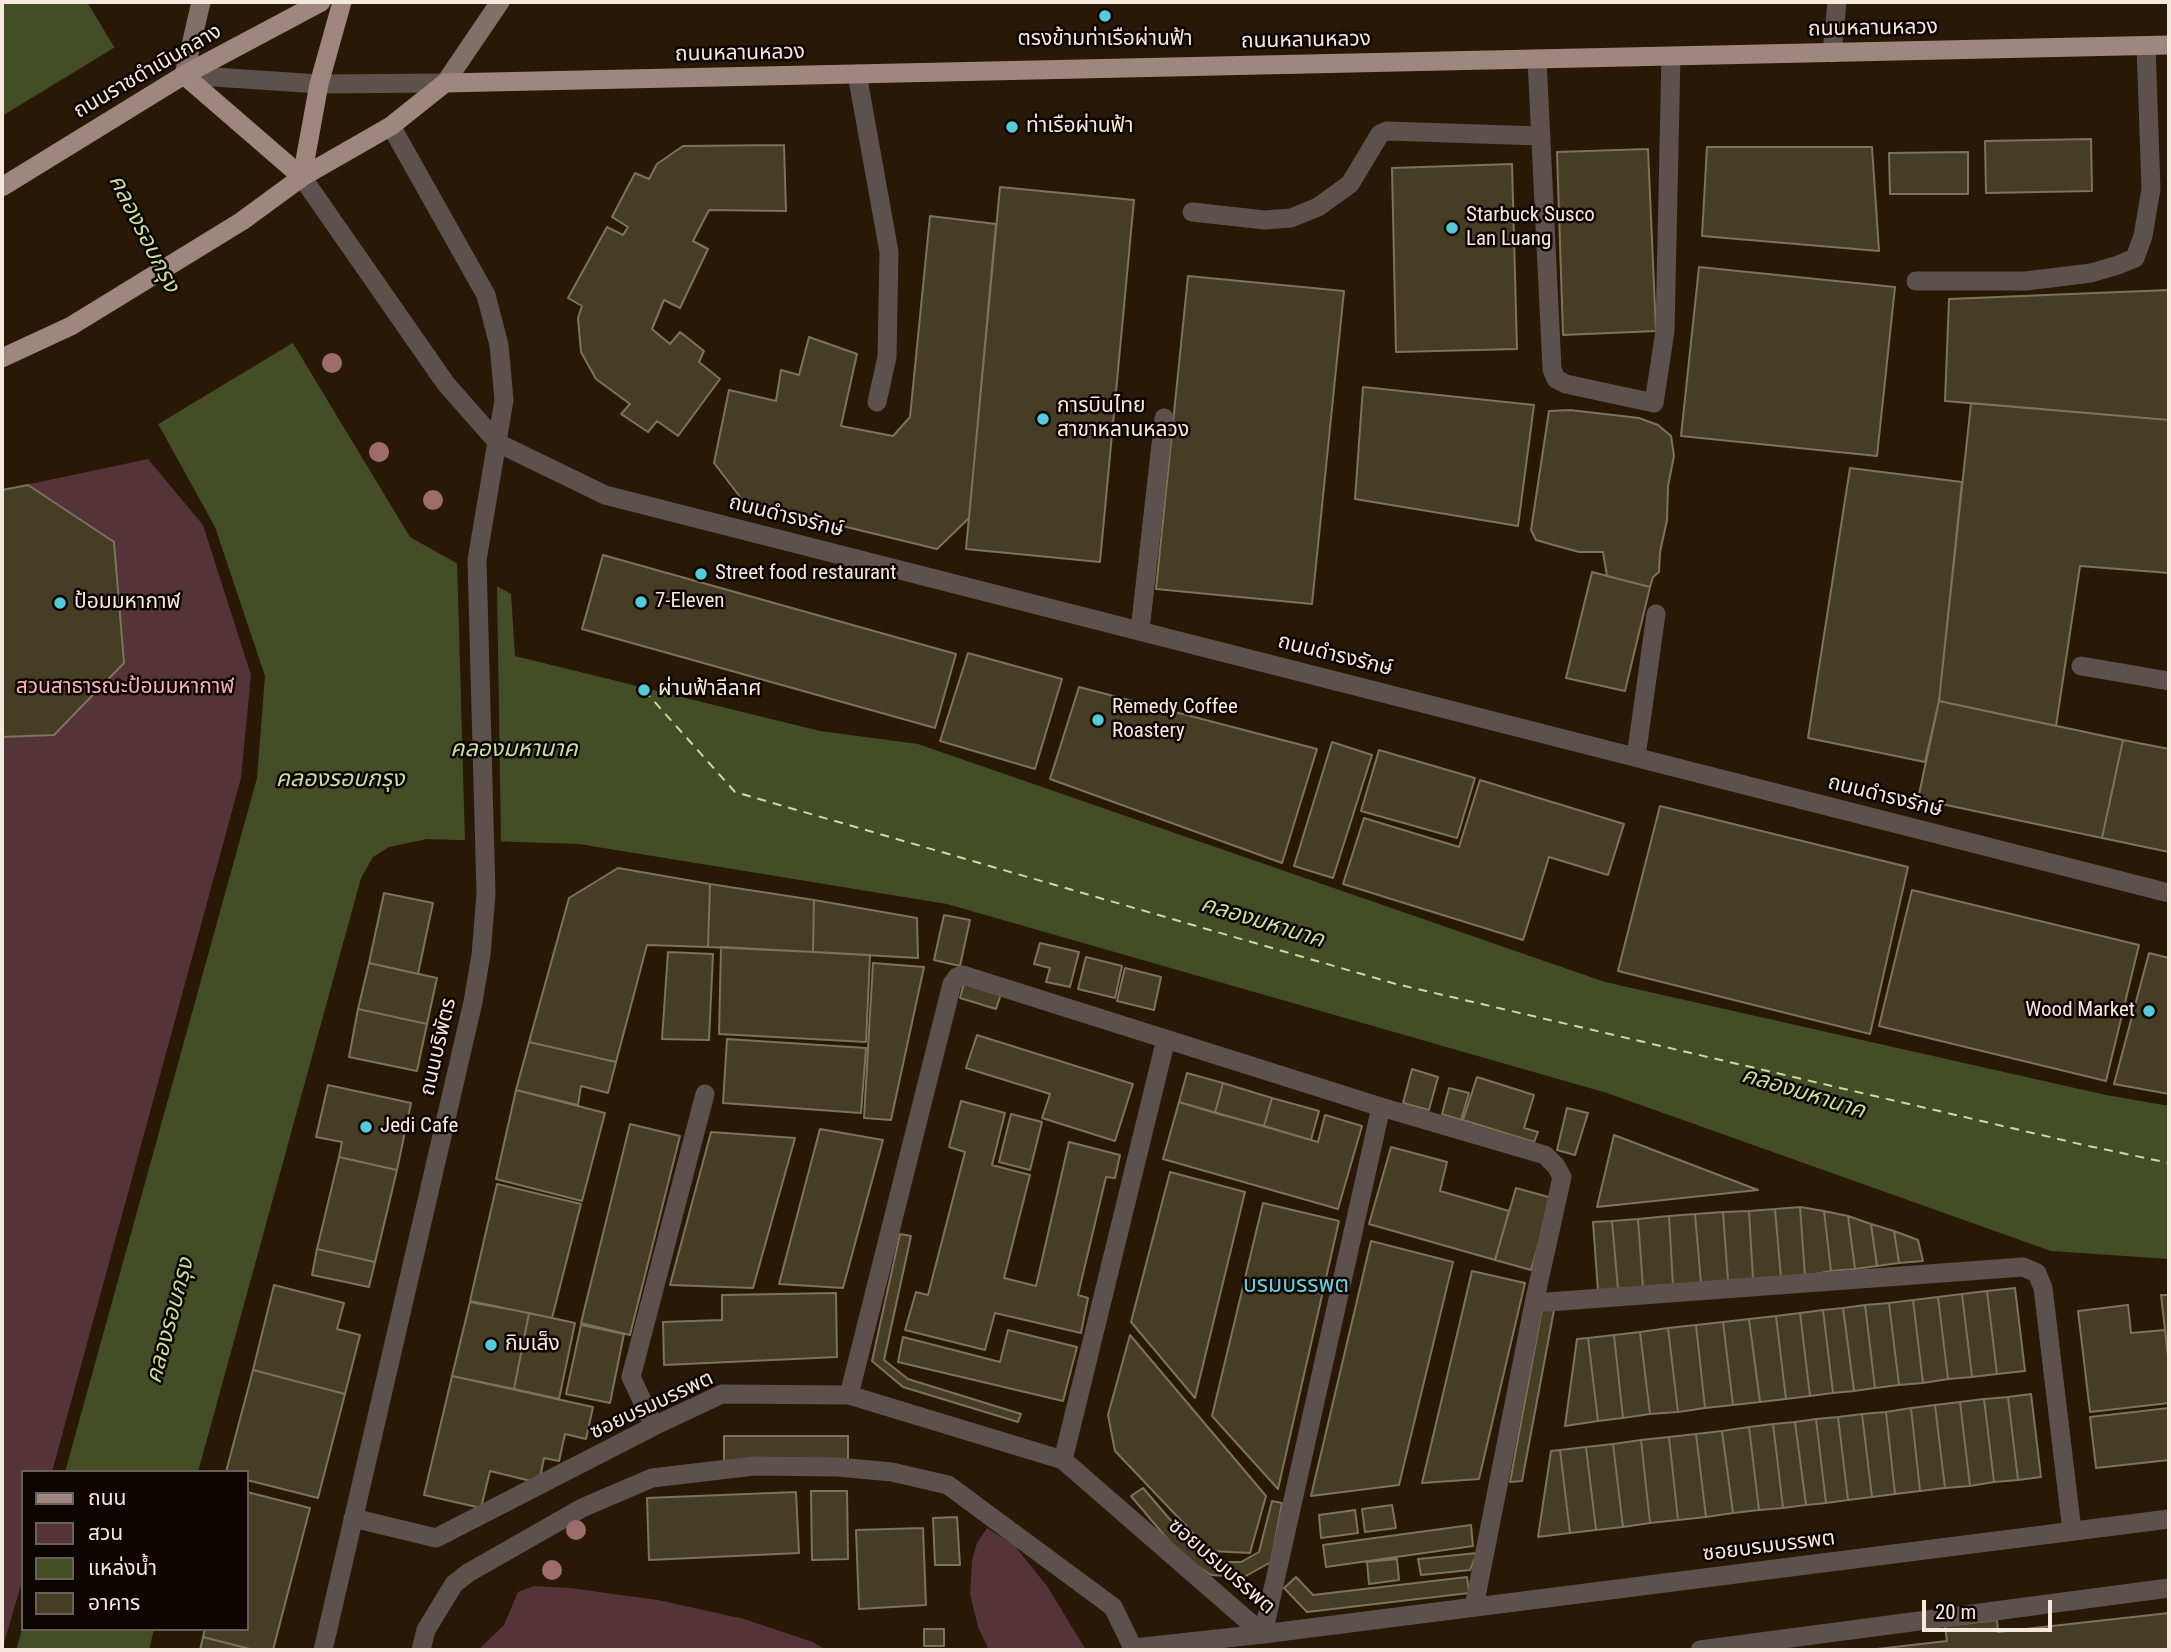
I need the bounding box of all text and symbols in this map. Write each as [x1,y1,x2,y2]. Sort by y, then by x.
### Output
marker: ตรงข้ามท่าเรือผ่านฟ้า [1097,8,1113,24]
street label: ถนนหลานหลวง [1808,15,1938,43]
street label: ถนนราชดำเนินกลาง [70,19,226,125]
place label: ตรงข้ามท่าเรือผ่านฟ้า [1017,27,1193,53]
street label: ถนนหลานหลวง [1241,27,1371,55]
street label: ถนนหลานหลวง [675,40,805,68]
place label: ท่าเรือผ่านฟ้า [1026,114,1133,140]
marker: ท่าเรือผ่านฟ้า [1004,119,1020,135]
water label: คลองรอบกรุง [102,170,184,298]
place label: Starbuck Susco Lan Luang [1466,203,1595,253]
marker: Starbuck Susco Lan Luang [1444,220,1460,236]
place label: การบินไทย สาขาหลานหลวง [1057,394,1189,444]
marker: การบินไทย สาขาหลานหลวง [1035,411,1051,427]
street label: ถนนดำรงรักษ์ [726,491,846,543]
place label: Street food restaurant [715,561,896,587]
marker: Street food restaurant [693,566,709,582]
place label: 7-Eleven [655,589,724,615]
place label: ป้อมมหากาฬ [74,590,181,616]
marker: 7-Eleven [633,594,649,610]
marker: ป้อมมหากาฬ [52,595,68,611]
street label: ถนนดำรงรักษ์ [1275,630,1395,682]
park label: สวนสาธารณะป้อมมหากาฬ [16,675,234,701]
place label: ผ่านฟ้าลีลาศ [658,677,762,703]
marker: ผ่านฟ้าลีลาศ [636,682,652,698]
place label: Remedy Coffee Roastery [1112,695,1238,745]
marker: Remedy Coffee Roastery [1090,712,1106,728]
water label: คลองมหานาค [450,736,578,764]
water label: คลองรอบกรุง [276,766,404,794]
street label: ถนนดำรงรักษ์ [1825,771,1945,823]
water label: คลองมหานาค [1197,891,1327,955]
street label: ถนนบริพัตร [416,996,462,1098]
place label: Wood Market [2025,998,2135,1024]
marker: Wood Market [2141,1003,2157,1019]
water label: คลองมหานาค [1738,1062,1868,1126]
place label: Jedi Cafe [380,1114,458,1140]
marker: Jedi Cafe [358,1119,374,1135]
water label: คลองรอบกรุง [141,1255,201,1387]
district label: บรมบรรพต [1243,1272,1349,1300]
place label: กิมเส็ง [505,1332,560,1358]
marker: กิมเส็ง [483,1337,499,1353]
street label: ซอยบรมบรรพต [586,1366,718,1446]
legend [21,1470,248,1631]
text: ถนน [88,1486,126,1510]
street label: ซอยบรมบรรพต [1162,1514,1280,1620]
text: สวน [88,1521,123,1545]
street label: ซอยบรมบรรพต [1701,1526,1837,1568]
text: แหล่งน้ำ [88,1556,157,1580]
scale bar [1926,1586,2056,1630]
text: อาคาร [88,1591,140,1615]
text: 20 m [1935,1600,1976,1624]

